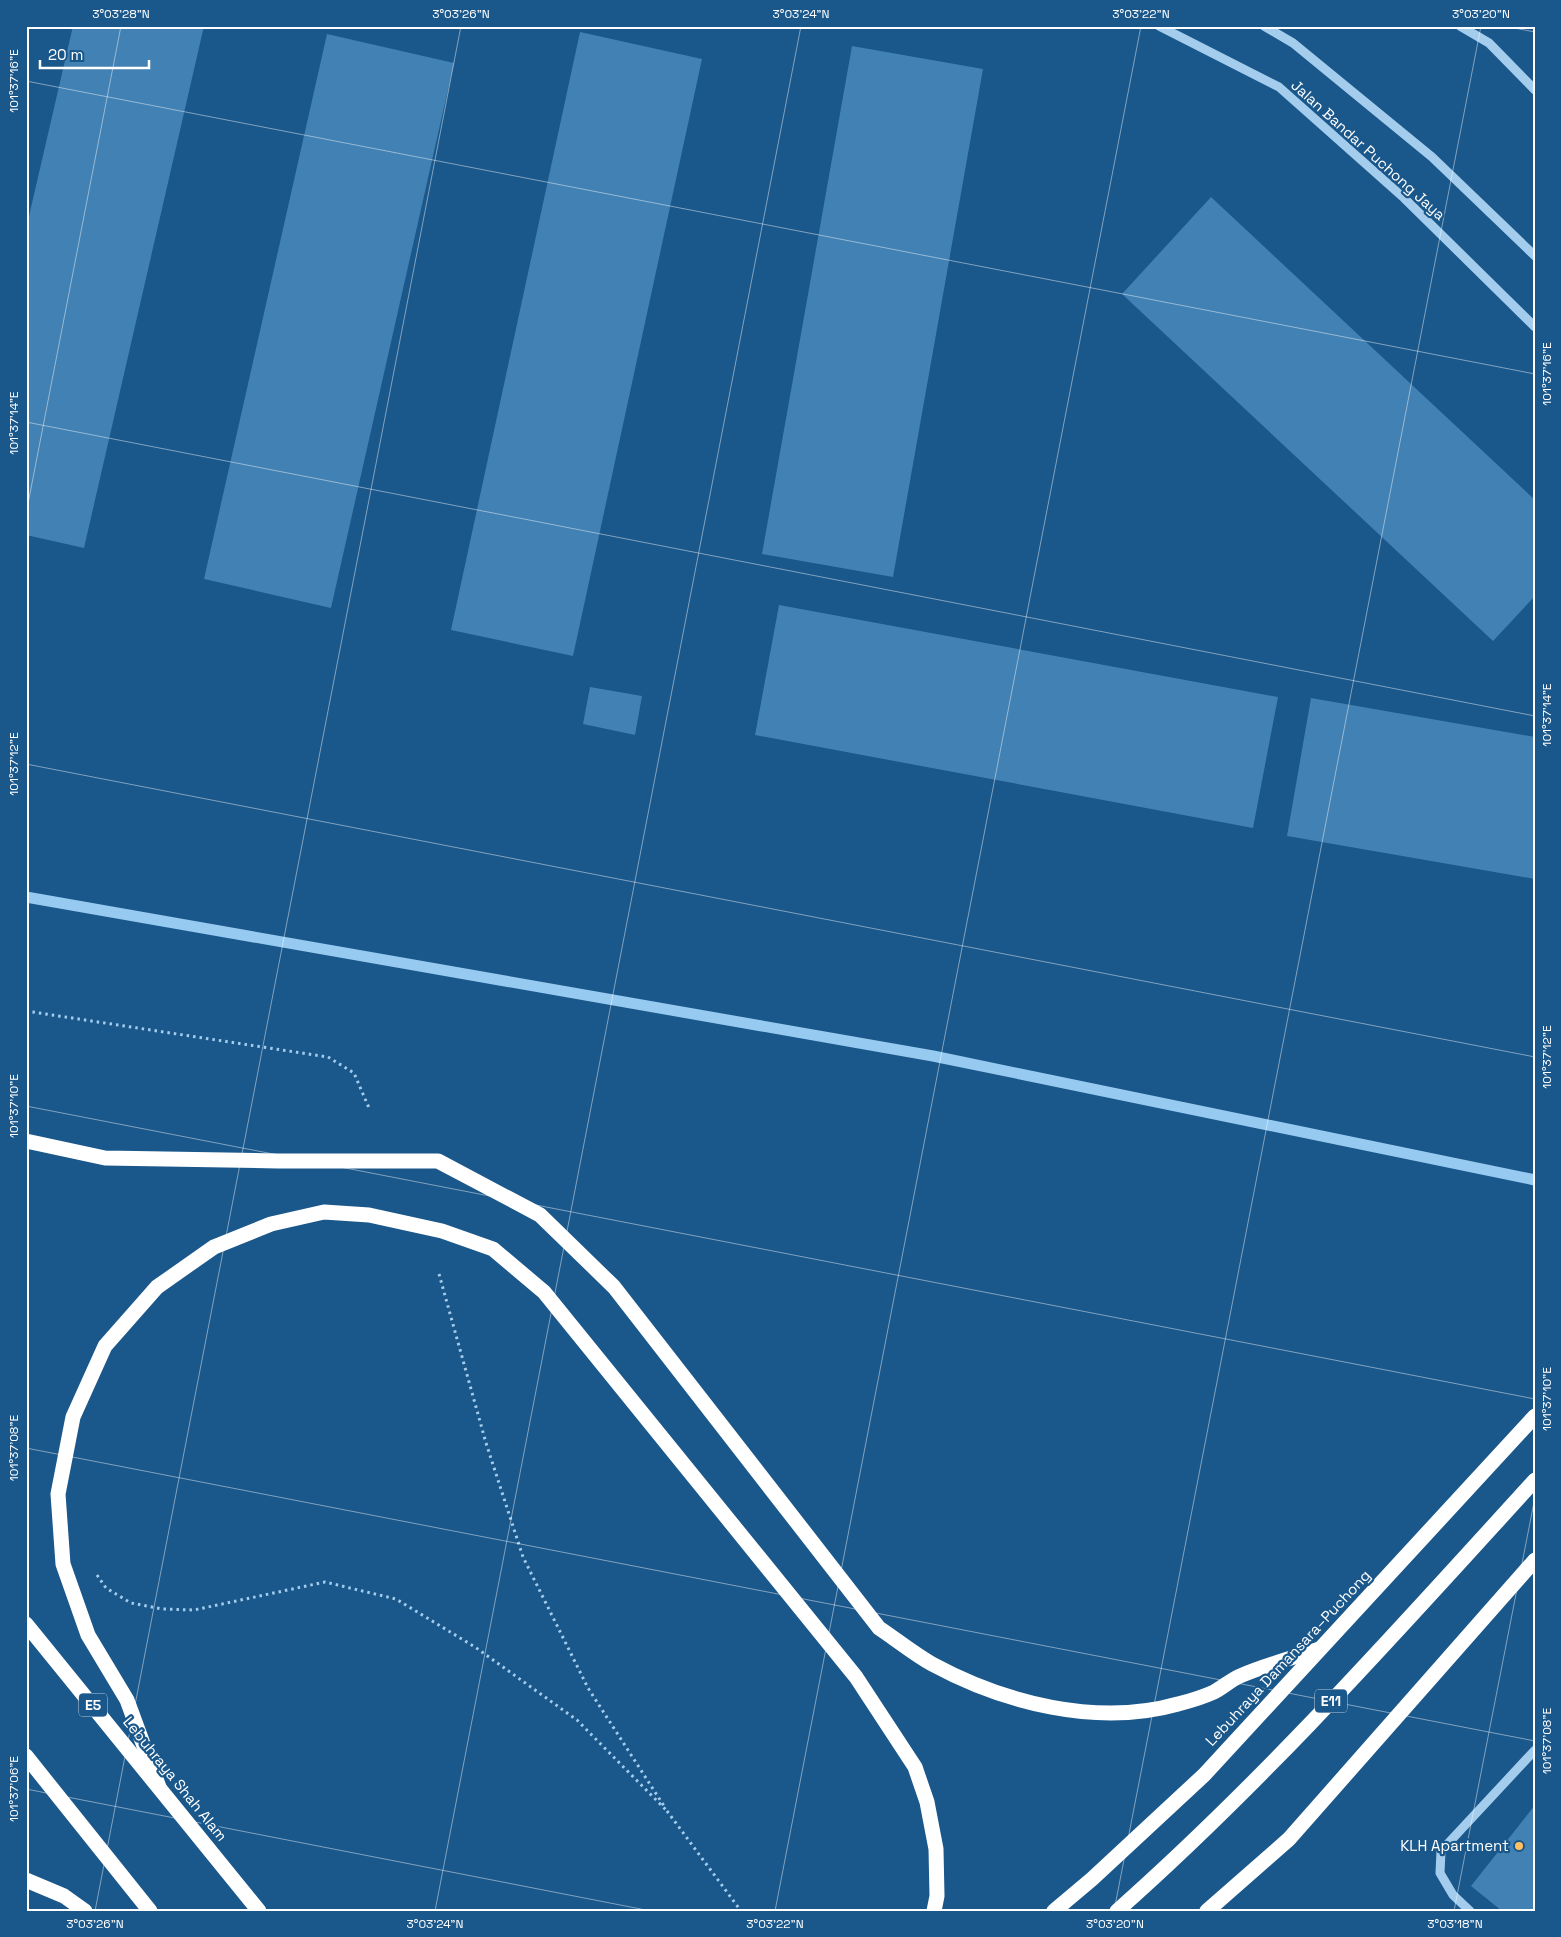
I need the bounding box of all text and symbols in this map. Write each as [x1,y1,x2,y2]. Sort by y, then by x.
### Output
text: 3°03'28"N [92,6,150,22]
text: 3°03'26"N [432,6,490,22]
text: 3°03'24"N [773,6,829,22]
text: 3°03'22"N [1112,6,1170,22]
text: 3°03'20"N [1452,6,1510,22]
scale bar [40,38,149,70]
text: 20 m [48,45,83,64]
text: 101°37'16"E [6,49,22,113]
street label: Jalan Bandar Puchong Jaya [1287,75,1450,224]
text: 101°37'16"E [1539,342,1555,406]
text: 101°37'14"E [6,391,22,455]
text: 101°37'14"E [1539,683,1555,747]
text: 101°37'12"E [6,732,22,796]
text: 101°37'12"E [1539,1025,1555,1089]
text: 101°37'10"E [6,1074,22,1138]
text: 101°37'10"E [1539,1367,1555,1431]
text: 101°37'08"E [6,1415,22,1481]
street label: Lebuhraya Damansara–Puchong [1201,1566,1374,1750]
road number: E11 [1315,1690,1347,1712]
road number: E5 [79,1694,107,1716]
text: 101°37'08"E [1539,1708,1555,1774]
street label: Lebuhraya Shah Alam [119,1712,232,1845]
text: 101°37'06"E [6,1756,22,1822]
place label: KLH Apartment [1400,1836,1509,1855]
marker: KLH Apartment [1513,1840,1525,1852]
text: 3°03'26"N [66,1916,124,1932]
text: 3°03'24"N [407,1916,463,1932]
text: 3°03'22"N [746,1916,804,1932]
text: 3°03'20"N [1086,1916,1144,1932]
text: 3°03'18"N [1427,1916,1483,1932]

